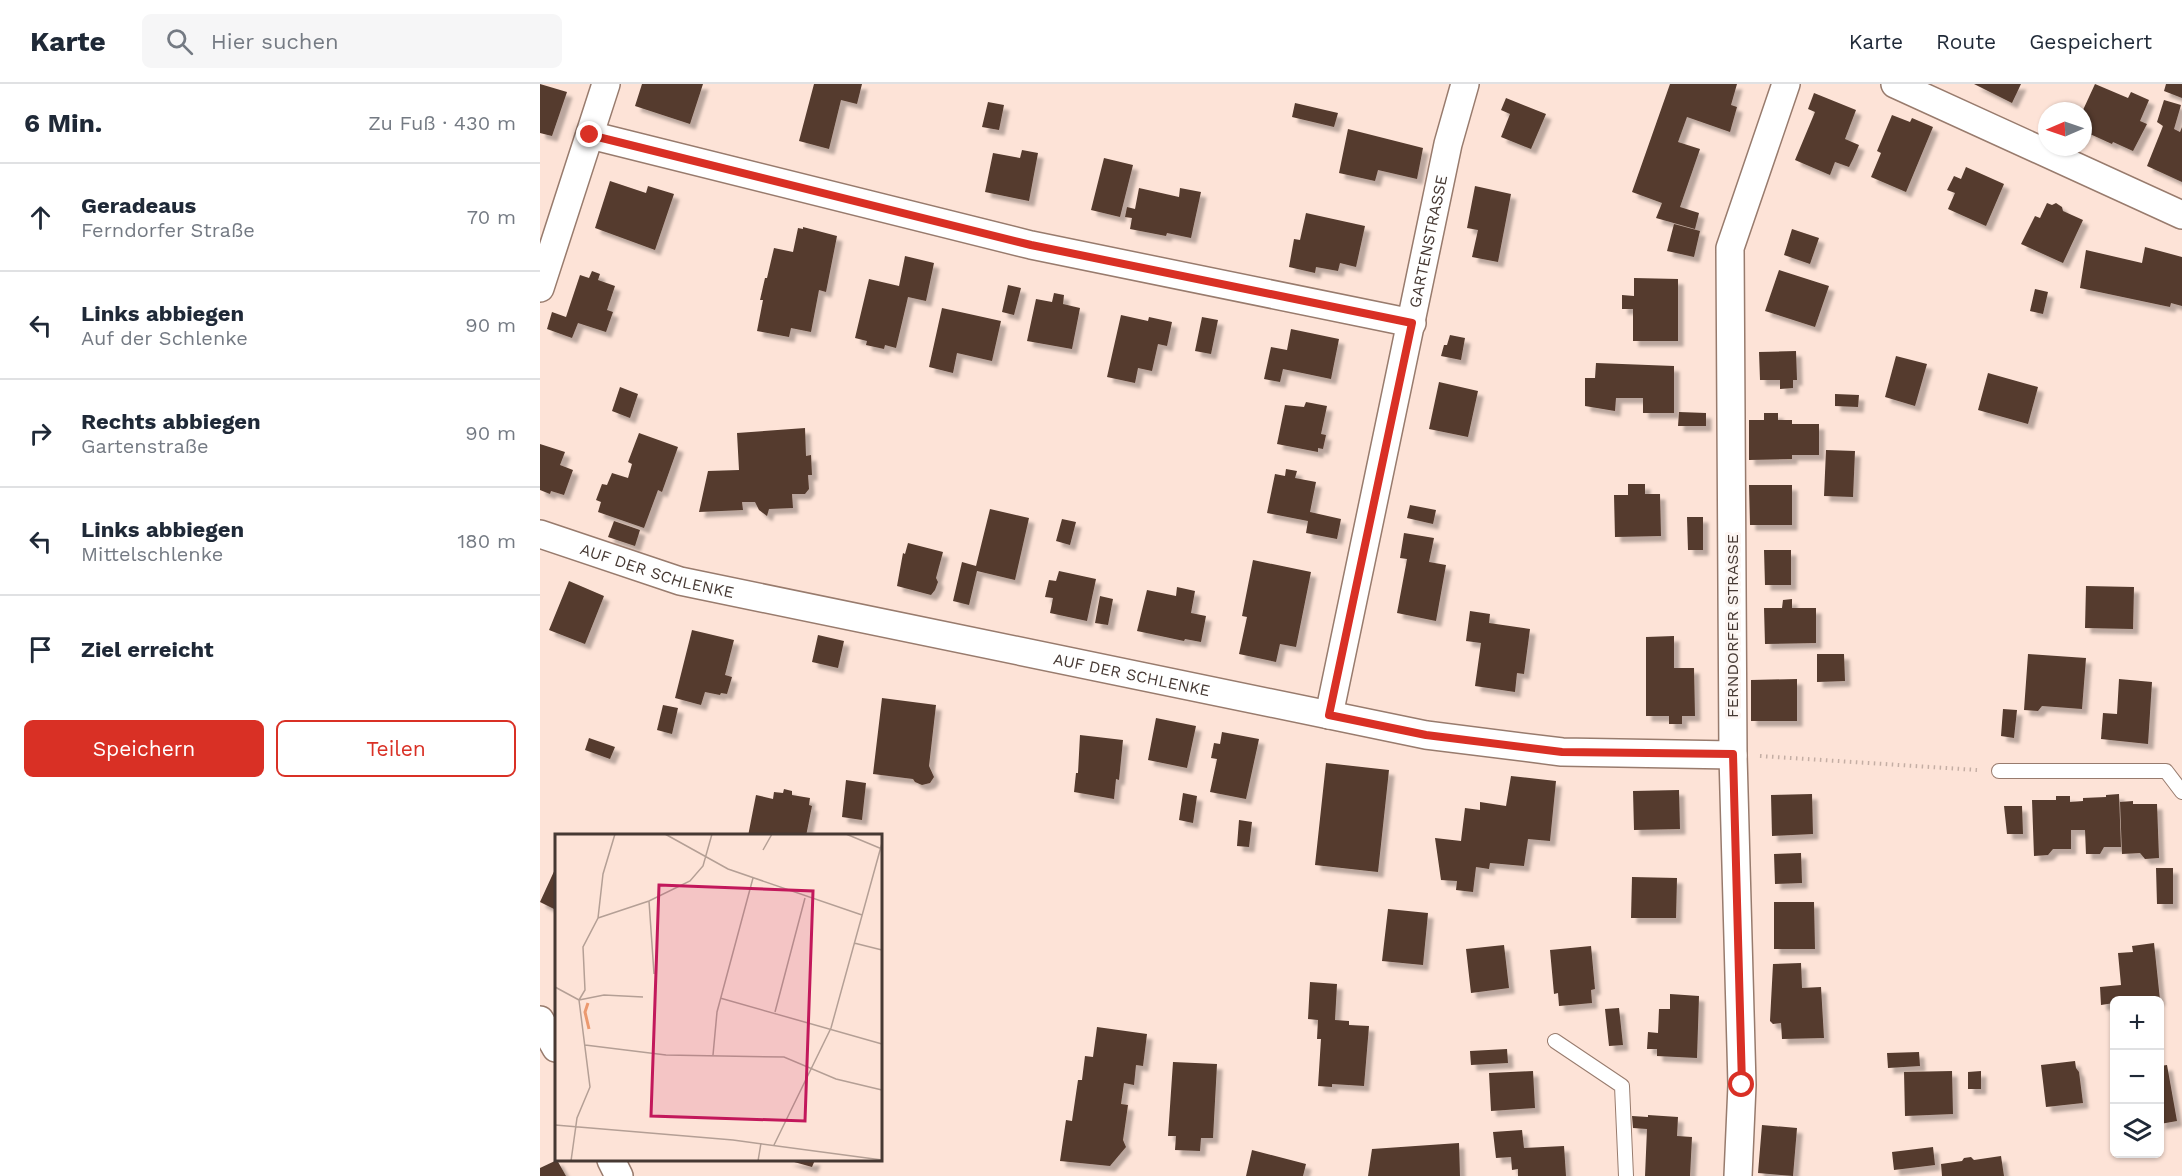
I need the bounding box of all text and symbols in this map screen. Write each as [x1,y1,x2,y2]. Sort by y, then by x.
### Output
search box [142,14,562,68]
text: Karte [30,25,106,58]
icon: search [163,25,196,58]
text: Hier suchen [211,29,339,54]
text: Karte [1849,29,1903,54]
text: Route [1936,29,1996,54]
text: Gespeichert [2029,29,2152,54]
north arrow [2038,102,2092,156]
text: 6 Min. [24,108,102,138]
text: Zu Fuß · 430 m [368,111,516,135]
route end [576,121,602,147]
street label: GARTENSTRASSE [1405,173,1451,309]
text: Geradeaus [81,193,196,218]
icon: ahead [24,201,57,234]
text: 70 m [467,205,516,229]
text: Ferndorfer Straße [81,218,255,242]
text: Links abbiegen [81,301,244,326]
icon: left [24,309,57,342]
text: 90 m [465,313,516,337]
text: Auf der Schlenke [81,326,248,350]
text: Rechts abbiegen [81,409,261,434]
icon: right [24,417,57,450]
text: 90 m [465,421,516,445]
text: Gartenstraße [81,434,209,458]
text: Links abbiegen [81,517,244,542]
icon: left [24,525,57,558]
text: 180 m [458,529,516,553]
street label: FERNDORFER STRASSE [1723,534,1742,718]
street label: AUF DER SCHLENKE [578,539,736,601]
text: Mittelschlenke [81,542,223,566]
icon: arrive [24,633,57,666]
text: Ziel erreicht [81,637,214,662]
street label: AUF DER SCHLENKE [1052,649,1212,700]
button: Speichern [24,720,264,777]
button: Teilen [276,720,516,777]
inset map [555,834,882,1161]
map controls [2110,996,2164,1158]
button: + [2110,996,2164,1050]
button: − [2110,1050,2164,1104]
route start [1728,1071,1754,1097]
button: layers [2110,1104,2164,1158]

